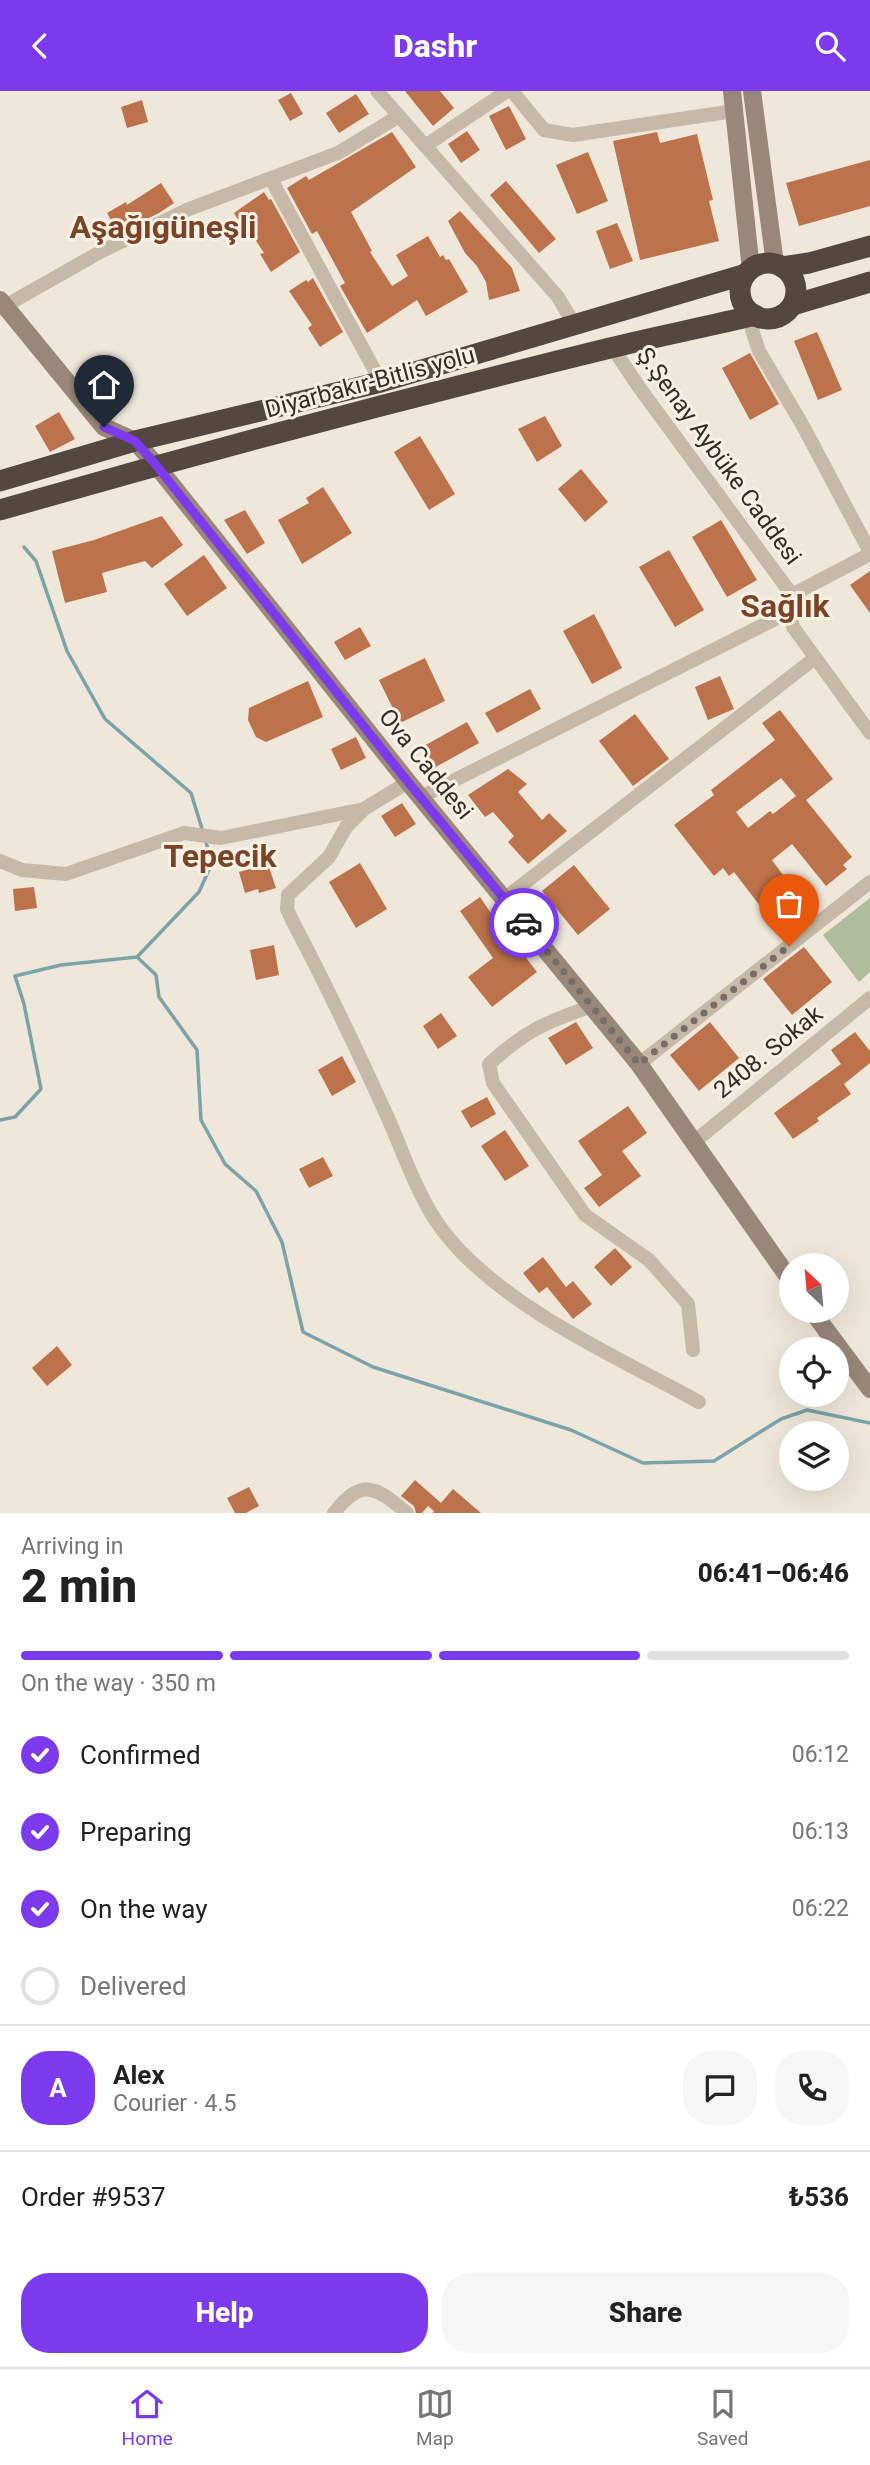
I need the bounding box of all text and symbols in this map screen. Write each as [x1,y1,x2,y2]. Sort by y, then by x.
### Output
icon: back [21,27,59,65]
text: Dashr [393,27,477,65]
icon: search [811,27,849,65]
district label: Aşağıgüneşli [70,208,256,246]
street label: Diyarbakır-Bitlis yolu [262,341,478,423]
street label: Ş.Şenay Aybüke Caddesi [631,342,807,570]
pin [74,355,134,427]
icon: home [85,366,123,404]
district label: Sağlık [740,587,831,625]
street label: Ova Caddesi [373,703,479,825]
district label: Tepecik [163,837,277,875]
pin [759,874,819,946]
icon: bag [770,885,808,923]
courier [489,888,559,958]
icon: car [505,904,543,942]
street label: 2408. Sokak [708,999,829,1104]
north arrow [779,1253,849,1323]
map controls [779,1253,849,1491]
button: locate [779,1337,849,1407]
button: layers [779,1421,849,1491]
text: Arriving in [21,1533,124,1560]
text: 06:41–06:46 [698,1558,849,1588]
text: 2 min [21,1559,137,1613]
text: On the way · 350 m [21,1670,216,1697]
icon: check [21,1736,59,1774]
text: Confirmed [80,1740,201,1770]
text: 06:12 [792,1741,849,1768]
icon: check [21,1813,59,1851]
text: Preparing [80,1817,192,1847]
text: 06:13 [792,1818,849,1845]
icon: check [21,1890,59,1928]
text: On the way [80,1894,208,1924]
text: 06:22 [792,1895,849,1922]
text: Delivered [80,1971,187,2001]
button: chat [683,2051,757,2125]
button: phone [775,2051,849,2125]
text: Alex [113,2060,165,2090]
text: A [49,2073,67,2103]
text: Courier · 4.5 [113,2090,236,2117]
text: Order #9537 [21,2182,166,2212]
text: ₺536 [789,2182,849,2212]
button: Help [21,2273,428,2353]
button: Share [442,2273,849,2353]
tab: Home [122,2385,173,2450]
tab: Map [416,2385,454,2450]
tab: Saved [697,2385,748,2450]

